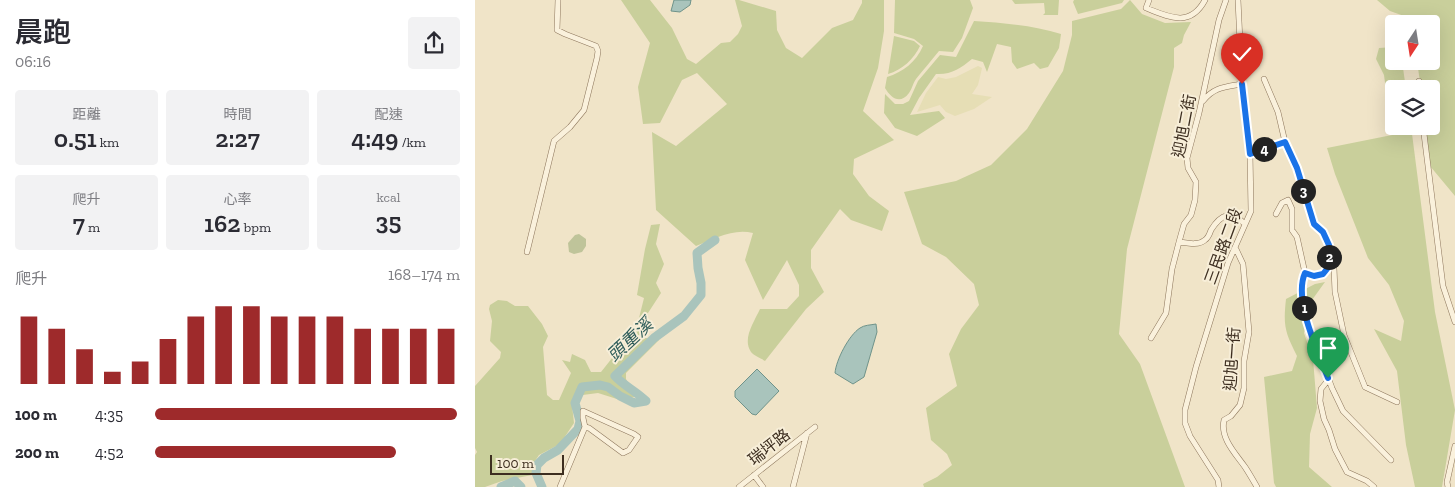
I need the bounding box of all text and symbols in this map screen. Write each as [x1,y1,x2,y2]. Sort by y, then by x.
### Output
north arrow [1385,15,1440,70]
map controls [1385,15,1440,135]
text: 晨跑 [15,16,71,49]
button: share [408,17,460,69]
pin [1221,33,1263,84]
icon: check [1228,40,1256,68]
text: 06:16 [15,52,51,71]
button: layers [1385,80,1440,135]
street label: 迎旭二街 [1169,93,1199,159]
text: 距離 [73,106,101,123]
text: 時間 [224,106,252,123]
text: 配速 [375,106,403,123]
text: 0.51 [54,123,97,153]
text: 2:27 [215,123,260,153]
text: 4:49 [351,123,398,153]
text: km [97,134,119,151]
text: /km [398,134,426,151]
pin: 4 [1251,136,1277,162]
text: 4 [1261,141,1268,158]
pin: 3 [1291,178,1315,204]
text: 3 [1300,183,1307,200]
text: kcal [377,189,401,206]
text: 爬升 [73,191,101,208]
text: 心率 [224,191,252,208]
street label: 三民路二段 [1200,205,1246,287]
text: 35 [376,206,401,236]
text: 7 [73,208,85,238]
text: 162 [204,208,241,238]
text: m [85,219,100,236]
text: bpm [241,219,271,236]
pin: 2 [1317,244,1341,270]
text: 2 [1326,249,1333,266]
text: 168–174 m [388,265,460,284]
text: 爬升 [15,269,47,288]
pin: 1 [1291,296,1317,320]
text: 1 [1302,300,1307,317]
water label: 頭重溪 [603,311,659,366]
street label: 迎旭一街 [1220,326,1244,392]
pin [1307,327,1349,378]
icon: arrive [1314,334,1342,362]
text: 100 m [15,405,57,424]
text: 4:35 [95,405,123,424]
street label: 瑞坪路 [744,425,794,469]
text: 200 m [15,443,59,462]
text: 4:52 [95,443,124,462]
scale bar [490,452,564,475]
text: 100 m [497,455,534,472]

